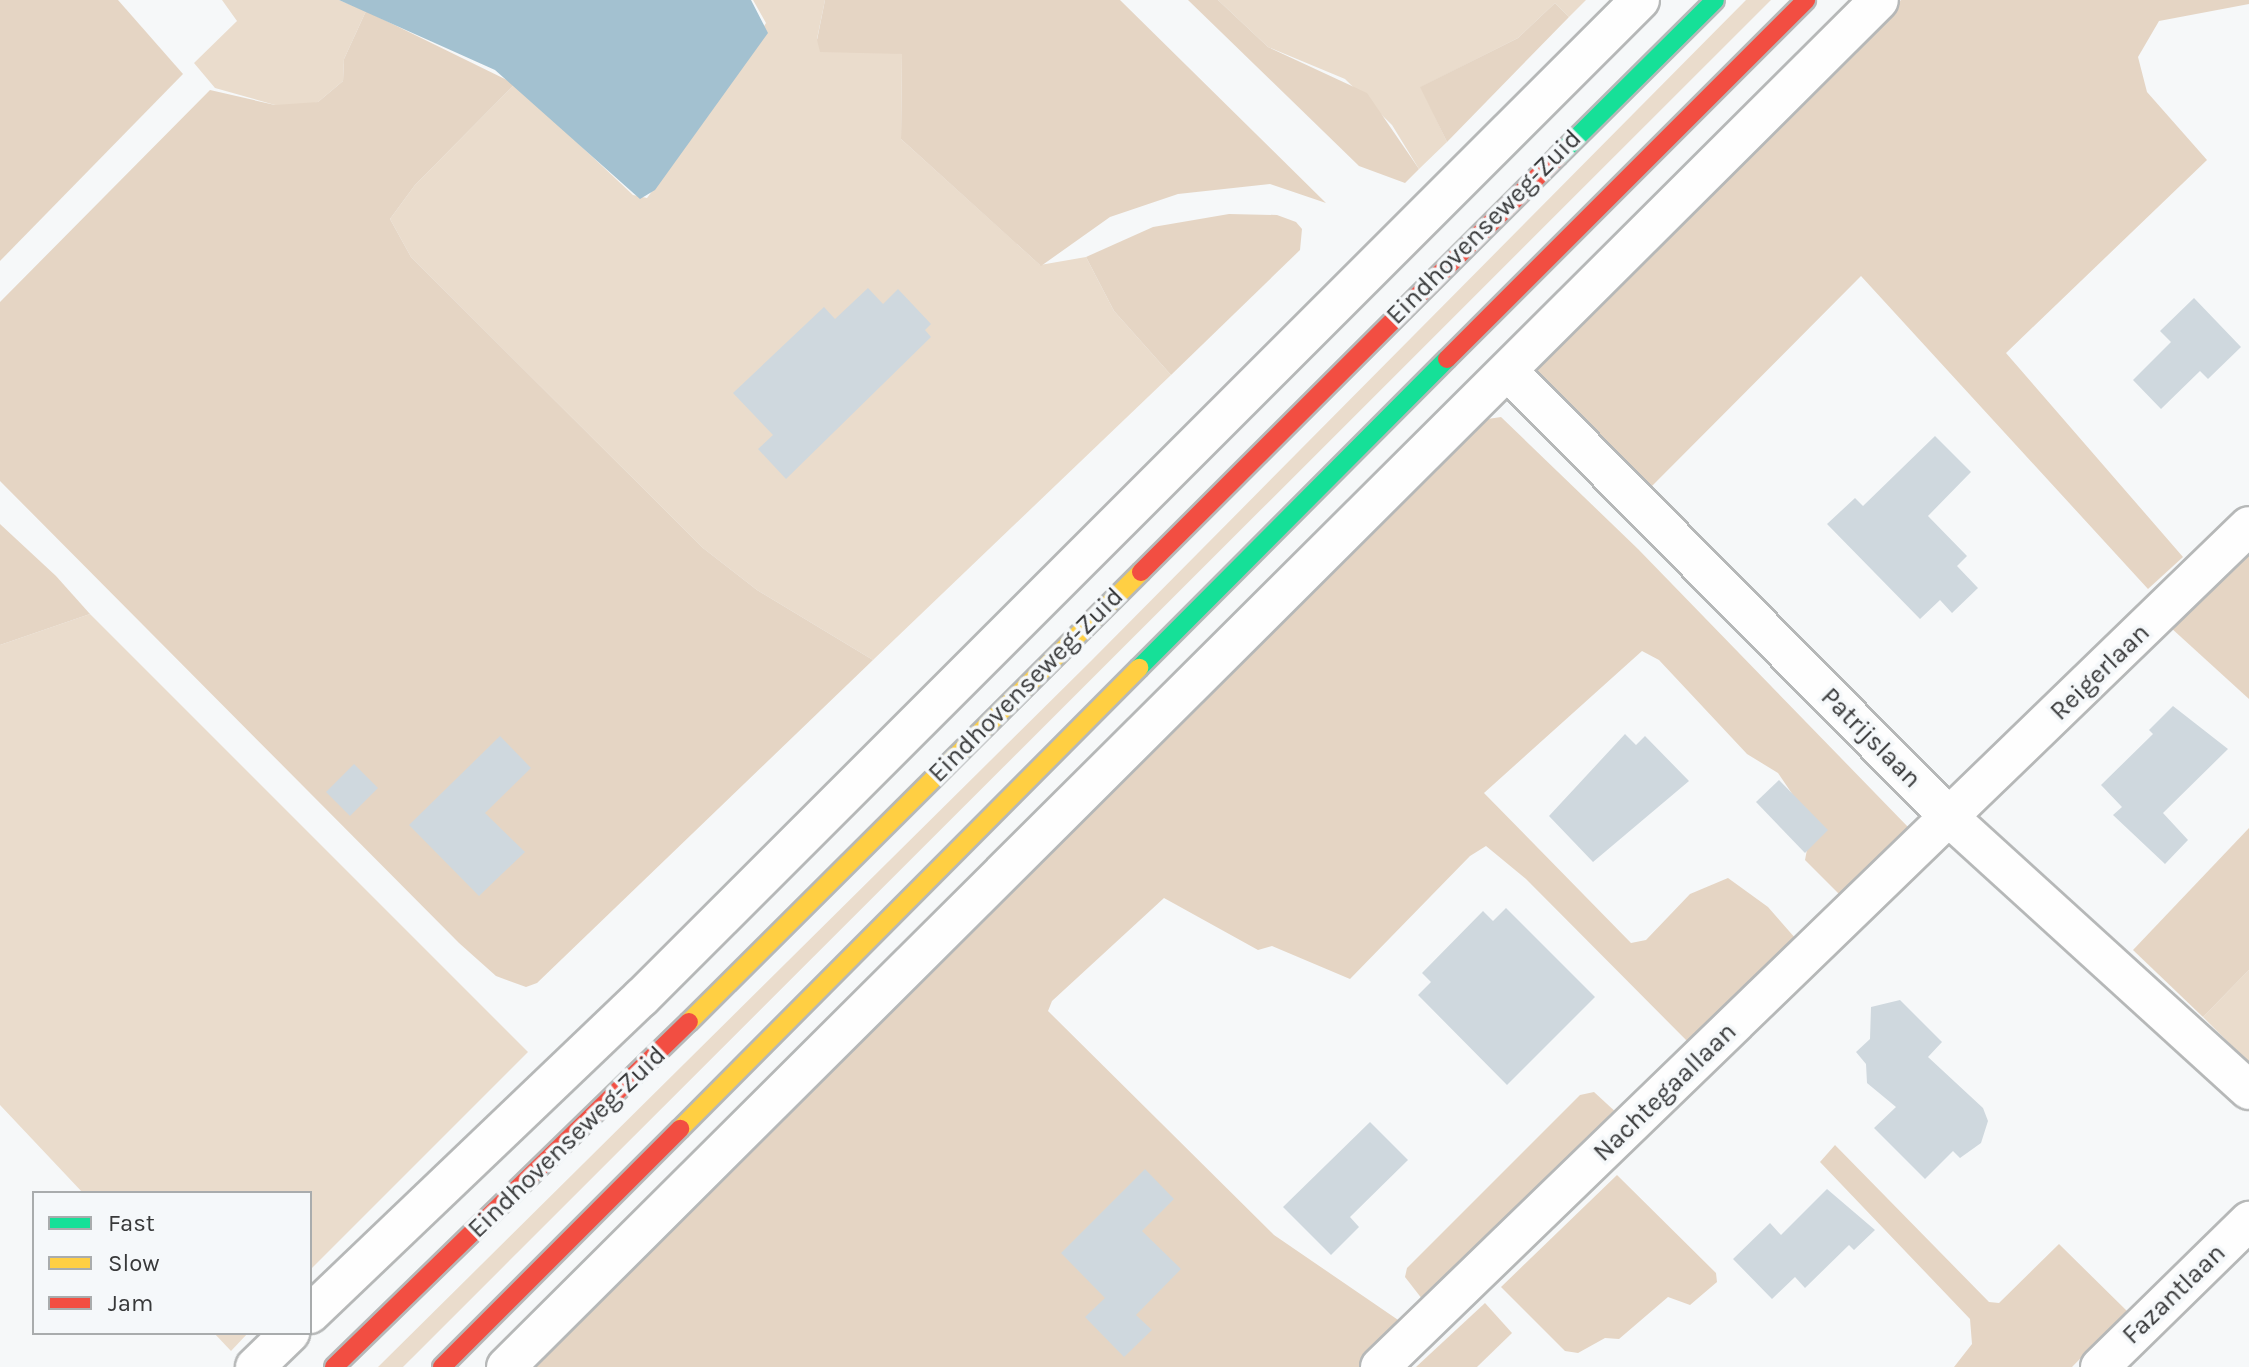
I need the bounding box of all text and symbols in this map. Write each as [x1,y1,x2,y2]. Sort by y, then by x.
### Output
street label: Eindhovenseweg-Zuid [1380,123,1588,331]
street label: Eindhovenseweg-Zuid [922,581,1130,789]
street label: Reigerlaan [2044,617,2156,727]
street label: Patrijslaan [1814,681,1928,795]
street label: Nachtegaallaan [1587,1016,1743,1168]
street label: Eindhovenseweg-Zuid [462,1040,672,1244]
legend [32,1191,312,1335]
text: Fast [108,1209,155,1237]
street label: Fazantlaan [2116,1237,2232,1351]
text: Slow [108,1249,160,1277]
text: Jam [108,1289,153,1317]

